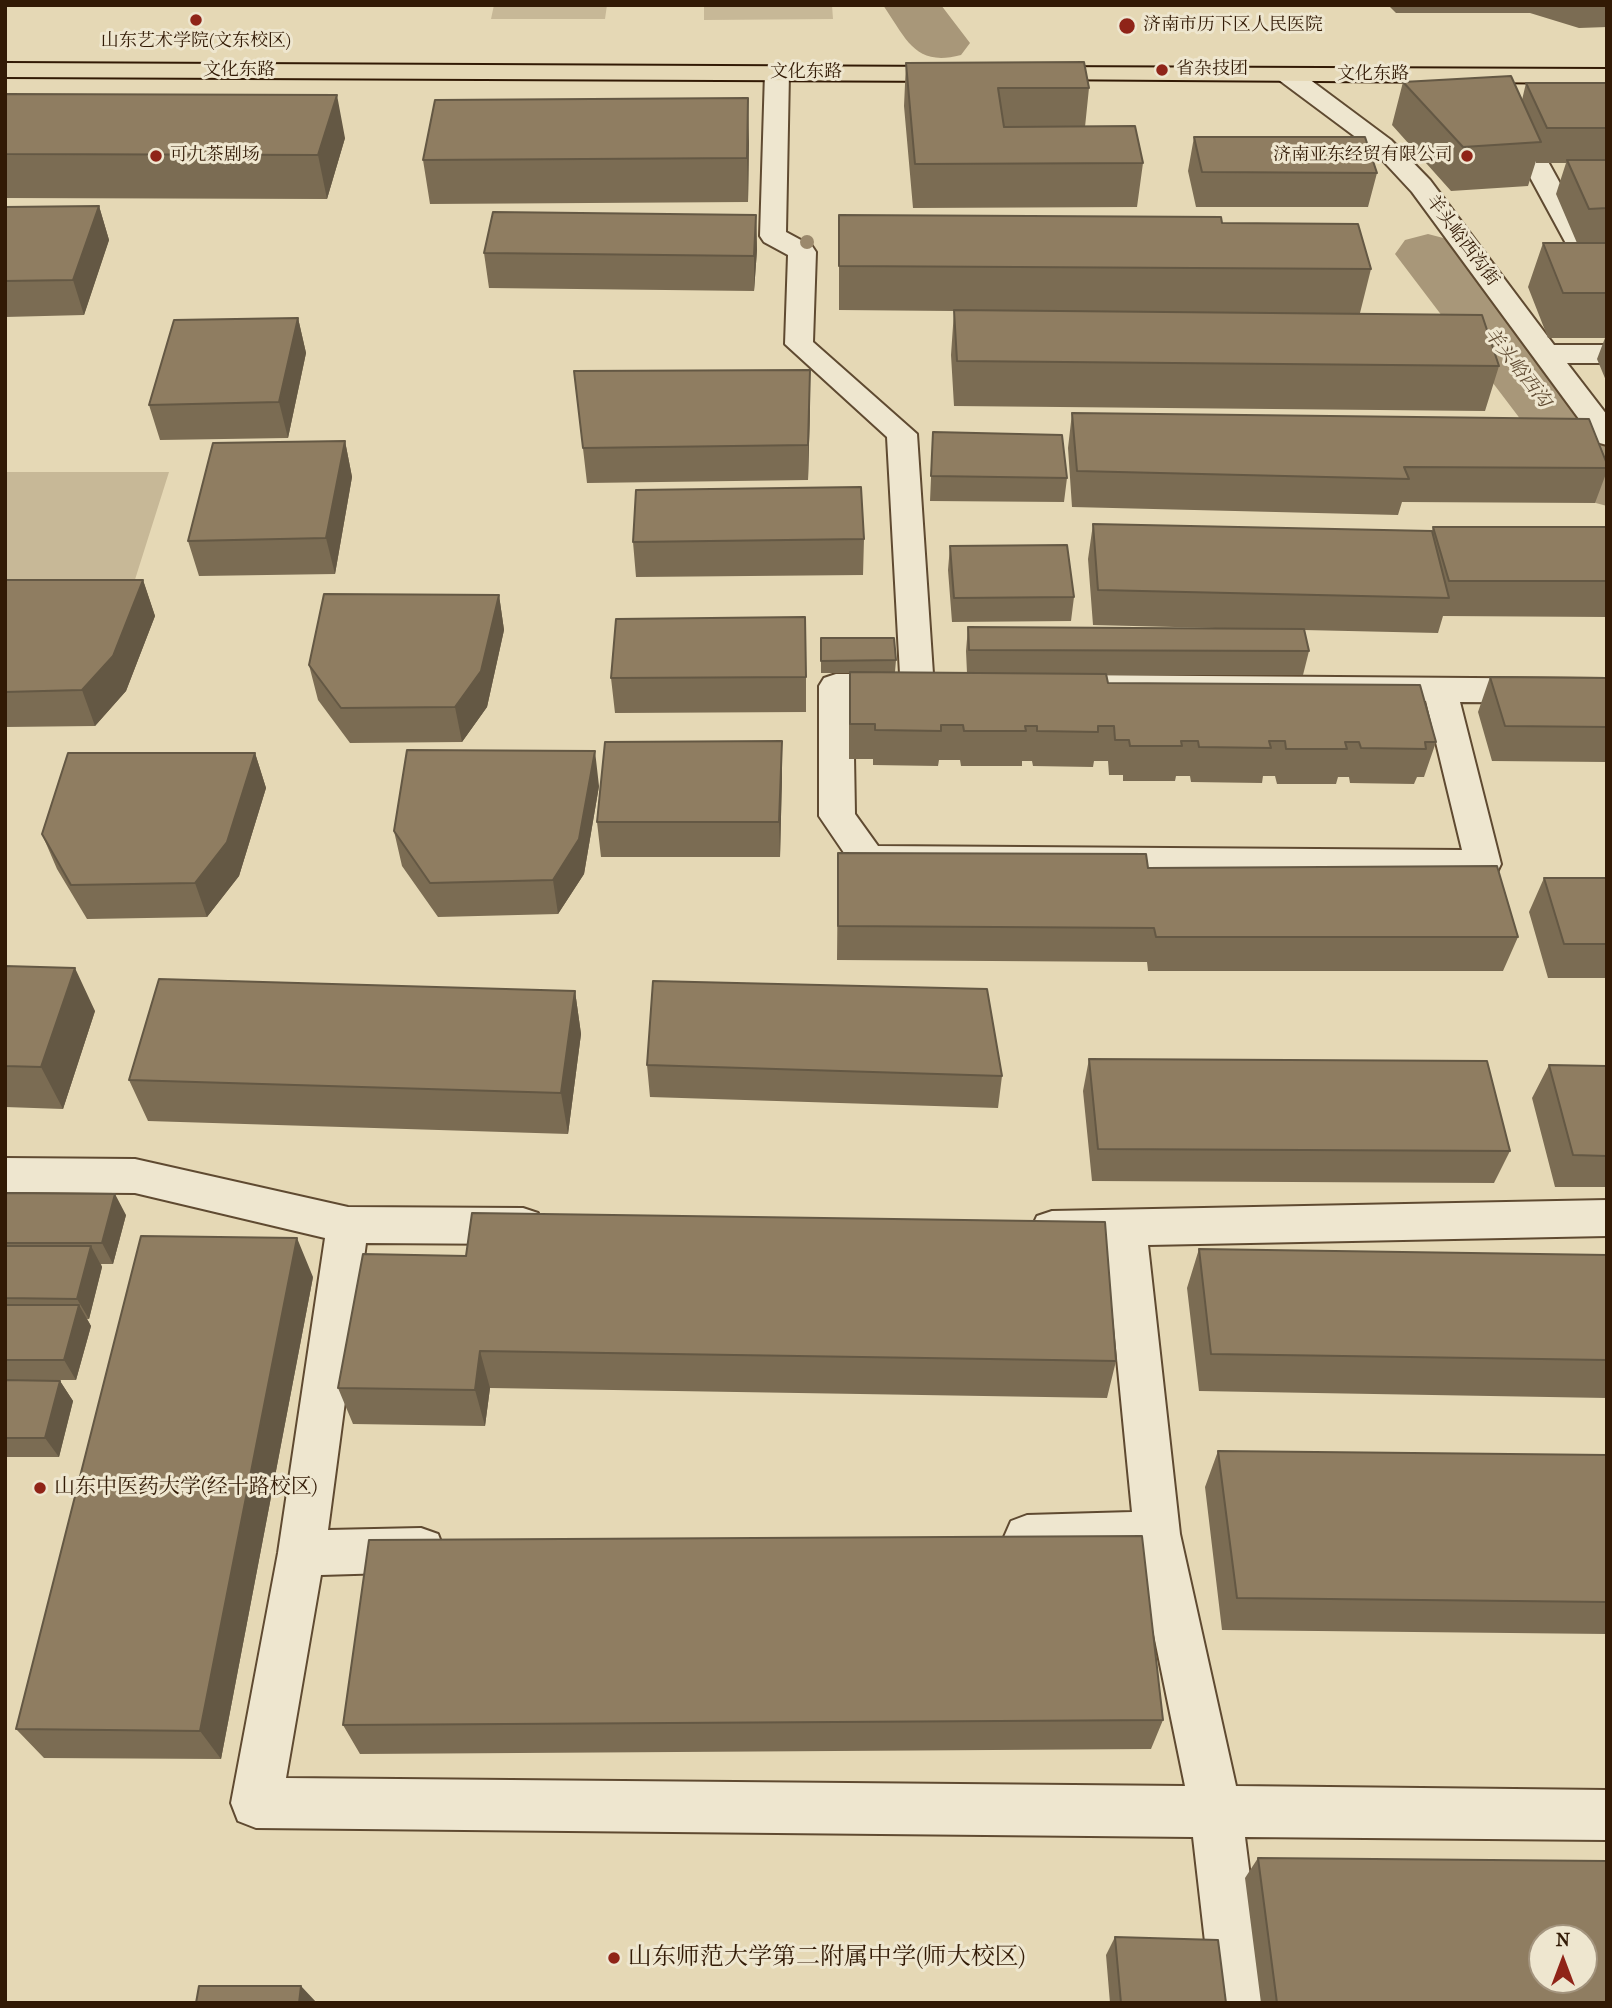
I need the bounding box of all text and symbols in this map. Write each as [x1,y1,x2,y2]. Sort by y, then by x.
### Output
marker: 山东艺术学院(文东校区) [188,12,204,28]
place label: 济南市历下区人民医院 [1143,15,1323,37]
marker: 济南市历下区人民医院 [1117,16,1137,36]
place label: 山东艺术学院(文东校区) [101,31,291,53]
place label: 省杂技团 [1176,59,1248,81]
street label: 文化东路 [203,60,275,82]
street label: 文化东路 [770,62,842,84]
marker: 省杂技团 [1154,62,1170,78]
street label: 文化东路 [1337,64,1409,86]
place label: 可九茶剧场 [170,145,260,167]
place label: 济南亚东经贸有限公司 [1273,145,1453,167]
marker: 可九茶剧场 [148,148,164,164]
marker: 济南亚东经贸有限公司 [1459,148,1475,164]
street label: 羊头峪西沟街 [1421,191,1503,291]
water label: 羊头峪西沟 [1479,324,1555,412]
place label: 山东中医药大学(经十路校区) [54,1475,318,1501]
marker: 山东中医药大学(经十路校区) [32,1480,48,1496]
north arrow [1528,1924,1598,1994]
text: N [1556,1929,1570,1951]
place label: 山东师范大学第二附属中学(师大校区) [628,1944,1025,1972]
marker: 山东师范大学第二附属中学(师大校区) [606,1950,622,1966]

